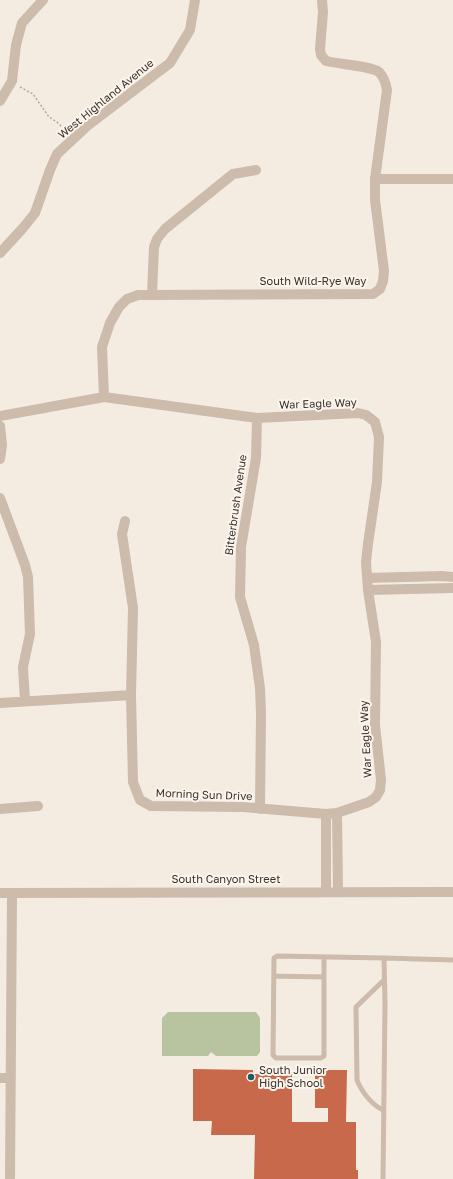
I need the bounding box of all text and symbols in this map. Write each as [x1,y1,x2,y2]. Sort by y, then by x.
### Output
street label: West Highland Avenue [56,56,156,142]
street label: South Wild-Rye Way [260,275,366,289]
street label: War Eagle Way [279,396,357,412]
street label: Bitterbrush Avenue [222,454,250,556]
street label: War Eagle Way [357,700,375,778]
street label: Morning Sun Drive [155,787,253,803]
street label: South Canyon Street [171,873,281,887]
place label: South Junior High School [259,1064,327,1090]
marker: South Junior High School [246,1072,256,1082]

